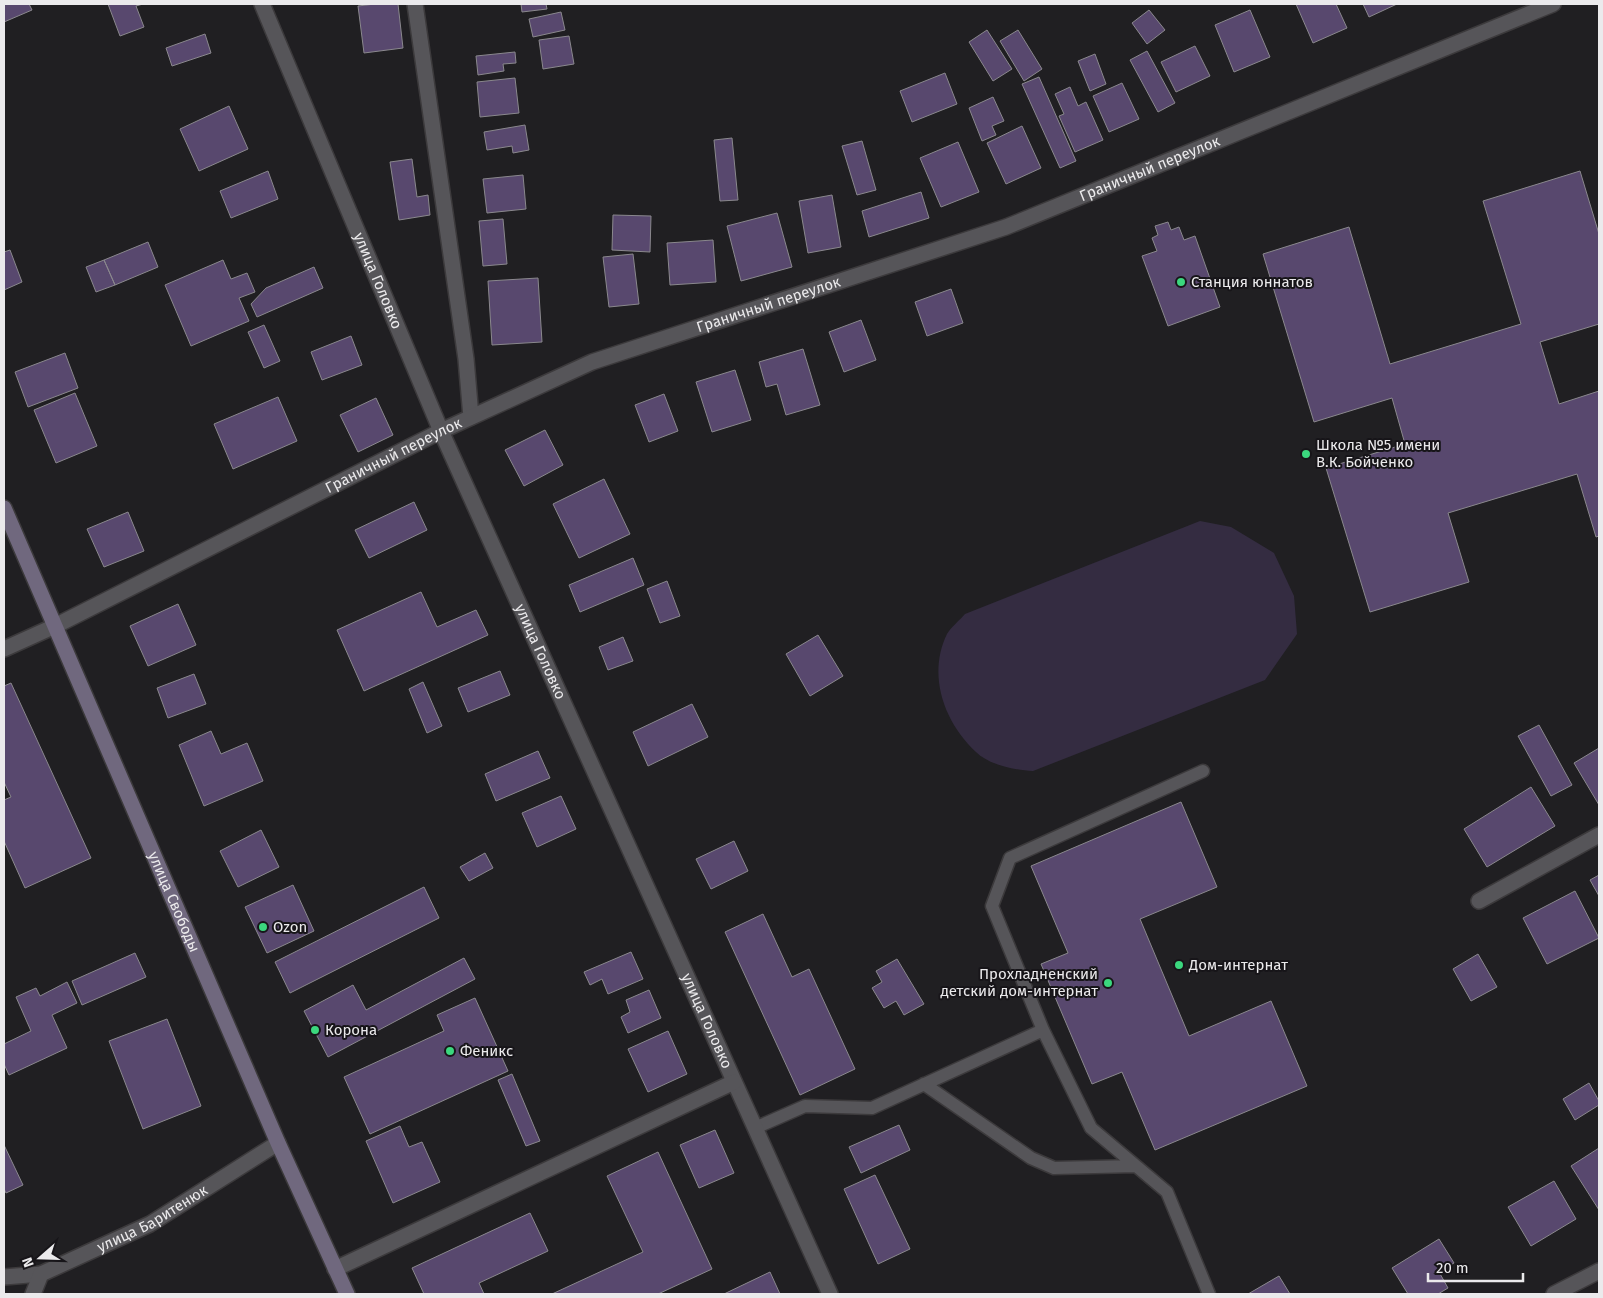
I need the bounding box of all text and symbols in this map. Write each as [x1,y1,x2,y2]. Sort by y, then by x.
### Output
street label: Граничный переулок [1077,132,1223,205]
street label: улица Головко [350,230,406,332]
street label: Граничный переулок [694,273,843,336]
place label: Станция юннатов [1191,273,1313,291]
marker: Станция юннатов [1175,276,1187,288]
street label: Граничный переулок [322,414,465,497]
place label: Школа №5 имени В.К. Бойченко [1316,436,1440,471]
marker: Школа №5 имени В.К. Бойченко [1300,448,1312,460]
street label: улица Головко [511,601,570,702]
street label: улица Свободы [144,849,204,955]
place label: Ozon [273,918,307,936]
marker: Ozon [257,921,269,933]
place label: Дом-интернат [1188,956,1288,974]
marker: Дом-интернат [1173,959,1185,971]
place label: Прохладненский детский дом-интернат [940,965,1098,1000]
street label: улица Головко [678,970,736,1071]
marker: Прохладненский детский дом-интернат [1102,977,1114,989]
place label: Корона [325,1021,377,1039]
marker: Корона [309,1024,321,1036]
place label: Феникс [460,1042,513,1060]
marker: Феникс [444,1045,456,1057]
street label: улица Баритенюк [94,1181,211,1256]
north arrow [15,1233,65,1283]
scale bar [1428,1250,1523,1282]
text: N [19,1255,38,1270]
text: 20 m [1436,1259,1469,1277]

